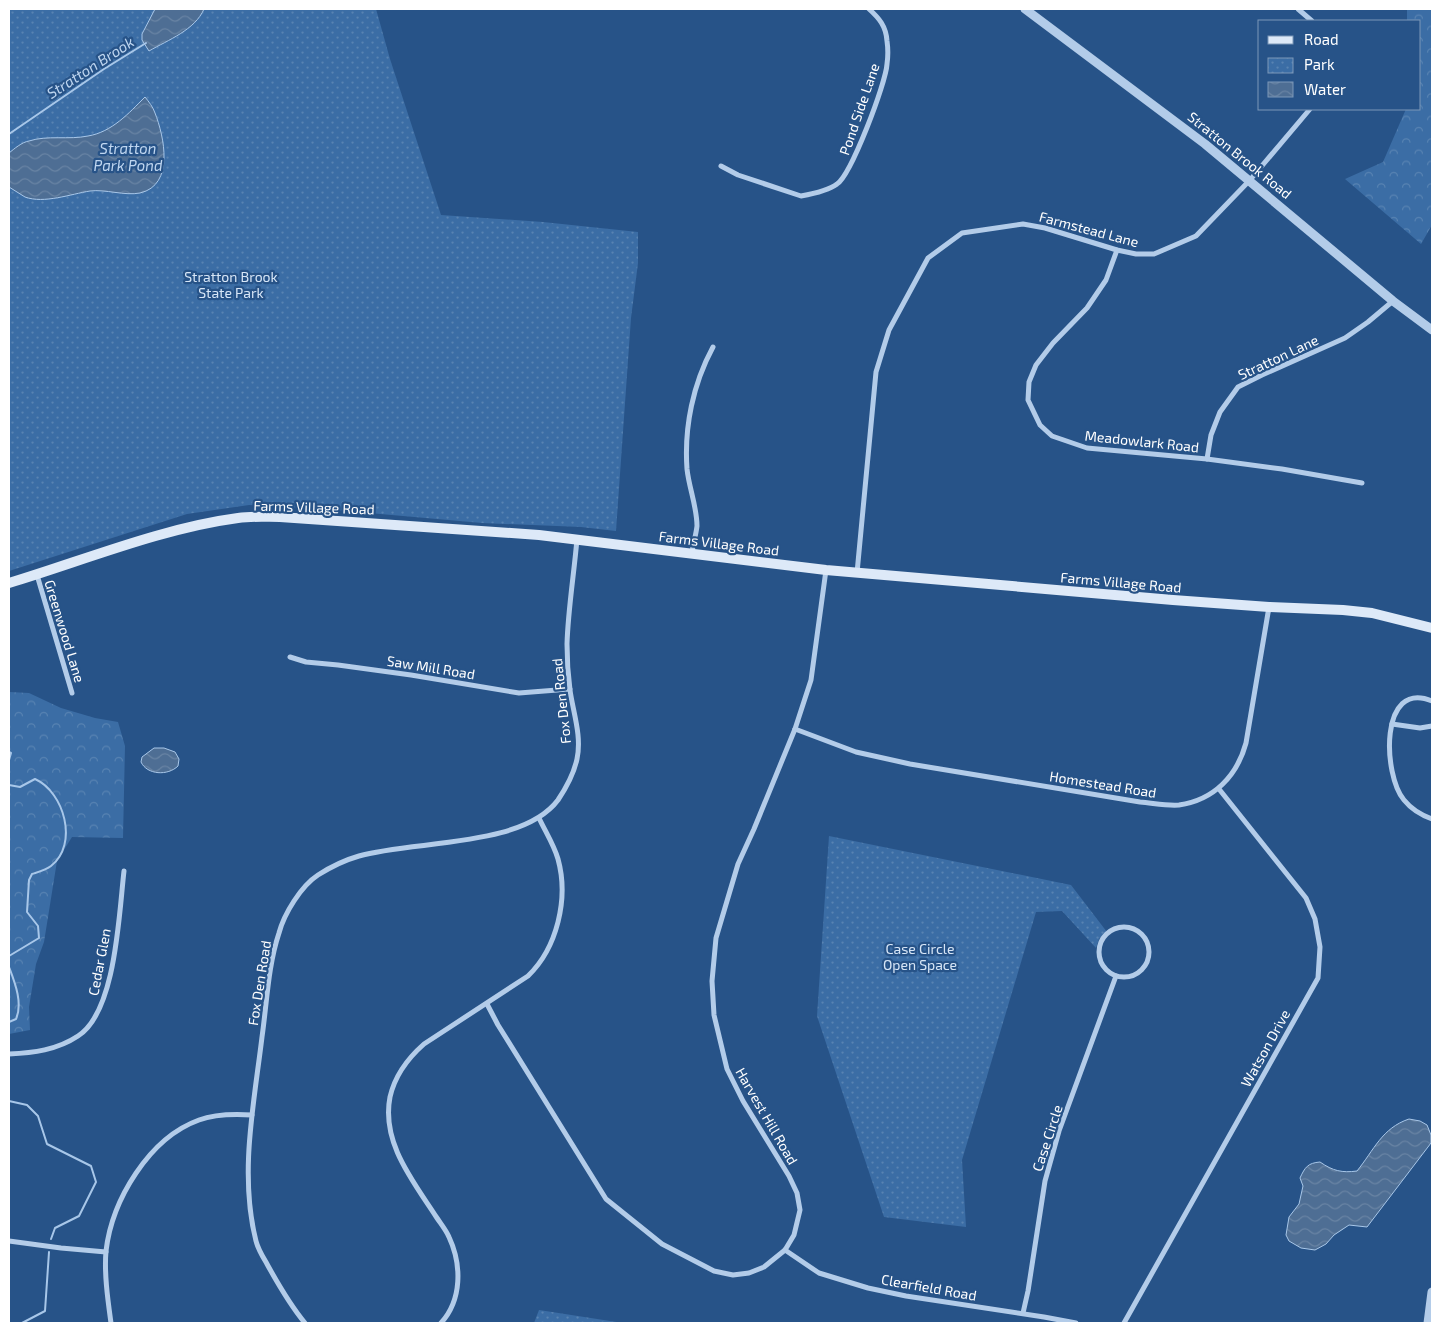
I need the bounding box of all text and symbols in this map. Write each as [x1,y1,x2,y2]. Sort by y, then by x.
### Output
legend [1258,20,1421,110]
text: Road [1304,30,1339,48]
water label: Stratton Brook [43,32,137,102]
text: Park [1304,55,1335,73]
street label: Pond Side Lane [835,61,883,157]
text: Water [1304,80,1346,98]
street label: Stratton Brook Road [1185,108,1295,202]
water label: Stratton Park Pond [93,139,163,174]
street label: Farmstead Lane [1037,208,1141,250]
park label: Stratton Brook State Park [184,268,278,301]
street label: Stratton Lane [1235,331,1321,383]
street label: Meadowlark Road [1084,427,1200,455]
street label: Farms Village Road [253,496,375,518]
street label: Farms Village Road [658,527,780,559]
street label: Farms Village Road [1060,568,1182,596]
street label: Greenwood Lane [41,578,89,684]
street label: Saw Mill Road [386,652,476,682]
street label: Fox Den Road [548,657,574,745]
street label: Homestead Road [1048,767,1158,801]
street label: Cedar Glen [84,927,114,997]
street label: Fox Den Road [244,939,274,1027]
park label: Case Circle Open Space [883,940,957,973]
street label: Watson Drive [1237,1006,1293,1090]
street label: Harvest Hill Road [732,1064,802,1168]
street label: Case Circle [1028,1103,1066,1173]
street label: Clearfield Road [880,1270,978,1304]

